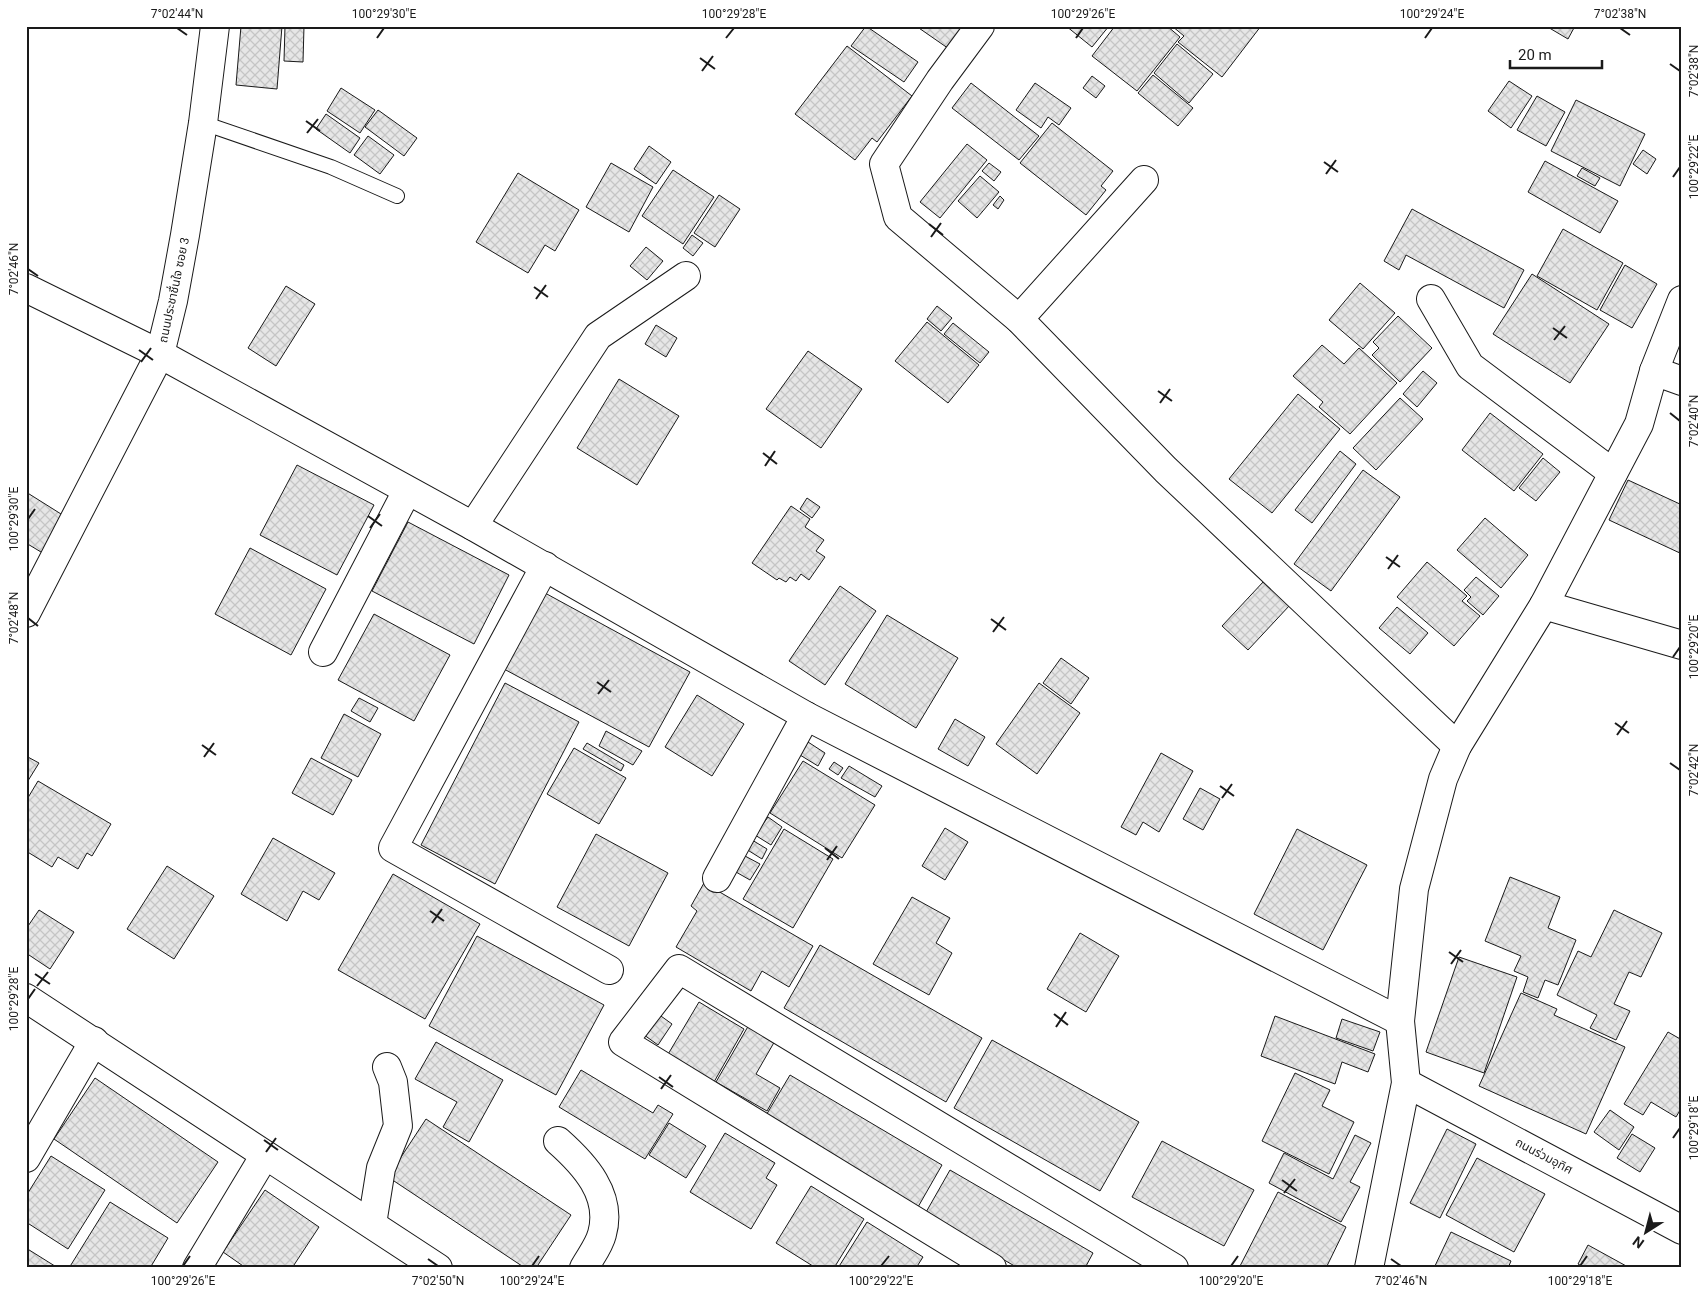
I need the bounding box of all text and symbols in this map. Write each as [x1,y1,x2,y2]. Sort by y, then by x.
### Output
text: 7°02'44"N [151,7,203,21]
text: 100°29'30"E [352,7,416,21]
text: 100°29'28"E [702,7,766,21]
text: 100°29'26"E [1051,7,1115,21]
text: 100°29'24"E [1400,7,1464,21]
text: 7°02'38"N [1594,7,1646,21]
scale bar [1510,38,1603,70]
text: 7°02'38"N [1687,45,1701,97]
text: 20 m [1518,46,1552,64]
text: 100°29'22"E [1687,135,1701,199]
street label: ถนนประชาชื่นใจ ซอย 3 [154,236,192,344]
text: 7°02'46"N [7,243,21,295]
text: 7°02'40"N [1687,395,1701,447]
text: 100°29'30"E [7,487,21,551]
text: 7°02'48"N [7,592,21,644]
text: 100°29'20"E [1687,615,1701,679]
text: 7°02'42"N [1687,744,1701,796]
text: 100°29'28"E [7,967,21,1031]
text: 100°29'18"E [1687,1096,1701,1160]
street label: ถนนร่วมอุทิศ [1513,1135,1575,1177]
north arrow [1620,1206,1670,1256]
text: N [1630,1233,1647,1252]
text: 100°29'26"E [151,1274,215,1288]
text: 7°02'50"N [412,1274,464,1288]
text: 100°29'24"E [500,1274,564,1288]
text: 100°29'22"E [849,1274,913,1288]
text: 100°29'20"E [1199,1274,1263,1288]
text: 7°02'46"N [1375,1274,1427,1288]
text: 100°29'18"E [1548,1274,1612,1288]

